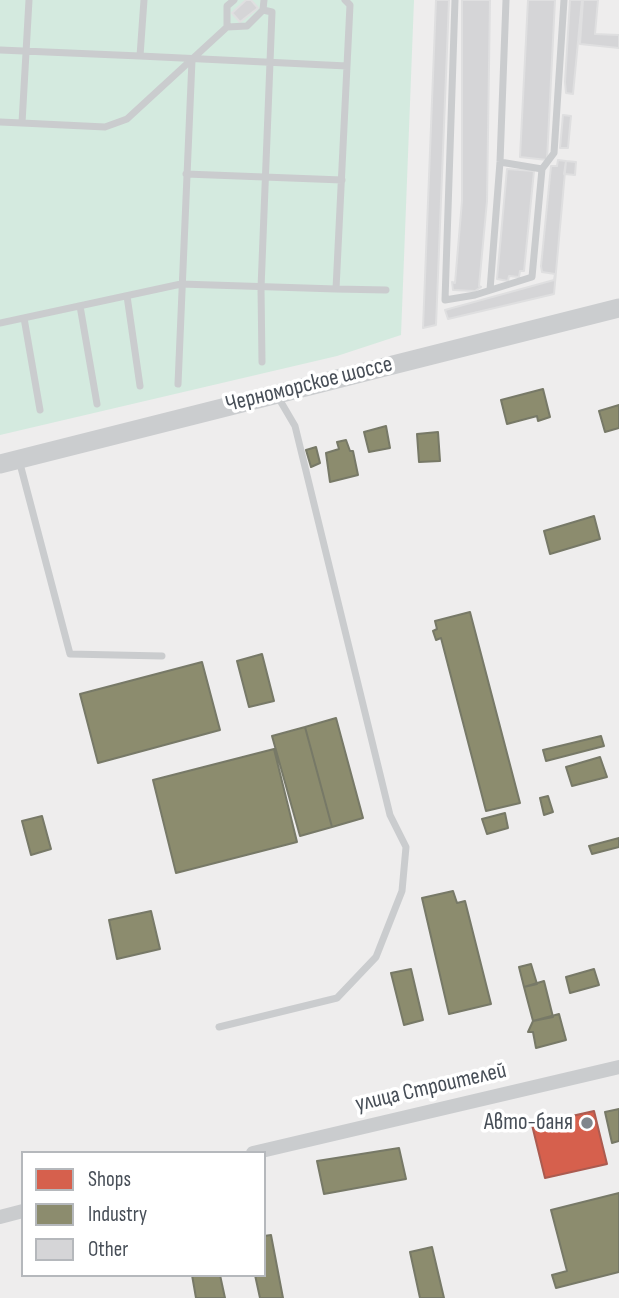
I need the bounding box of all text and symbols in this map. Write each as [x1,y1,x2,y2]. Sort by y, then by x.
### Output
street label: Черноморское шоссе [223,351,395,419]
street label: улица Строителей [353,1057,509,1119]
place label: Авто-баня [484,1109,573,1137]
marker: Авто-баня [579,1115,595,1131]
legend [21,1151,266,1277]
text: Shops [88,1167,131,1192]
text: Industry [88,1202,147,1227]
text: Other [88,1237,128,1262]

